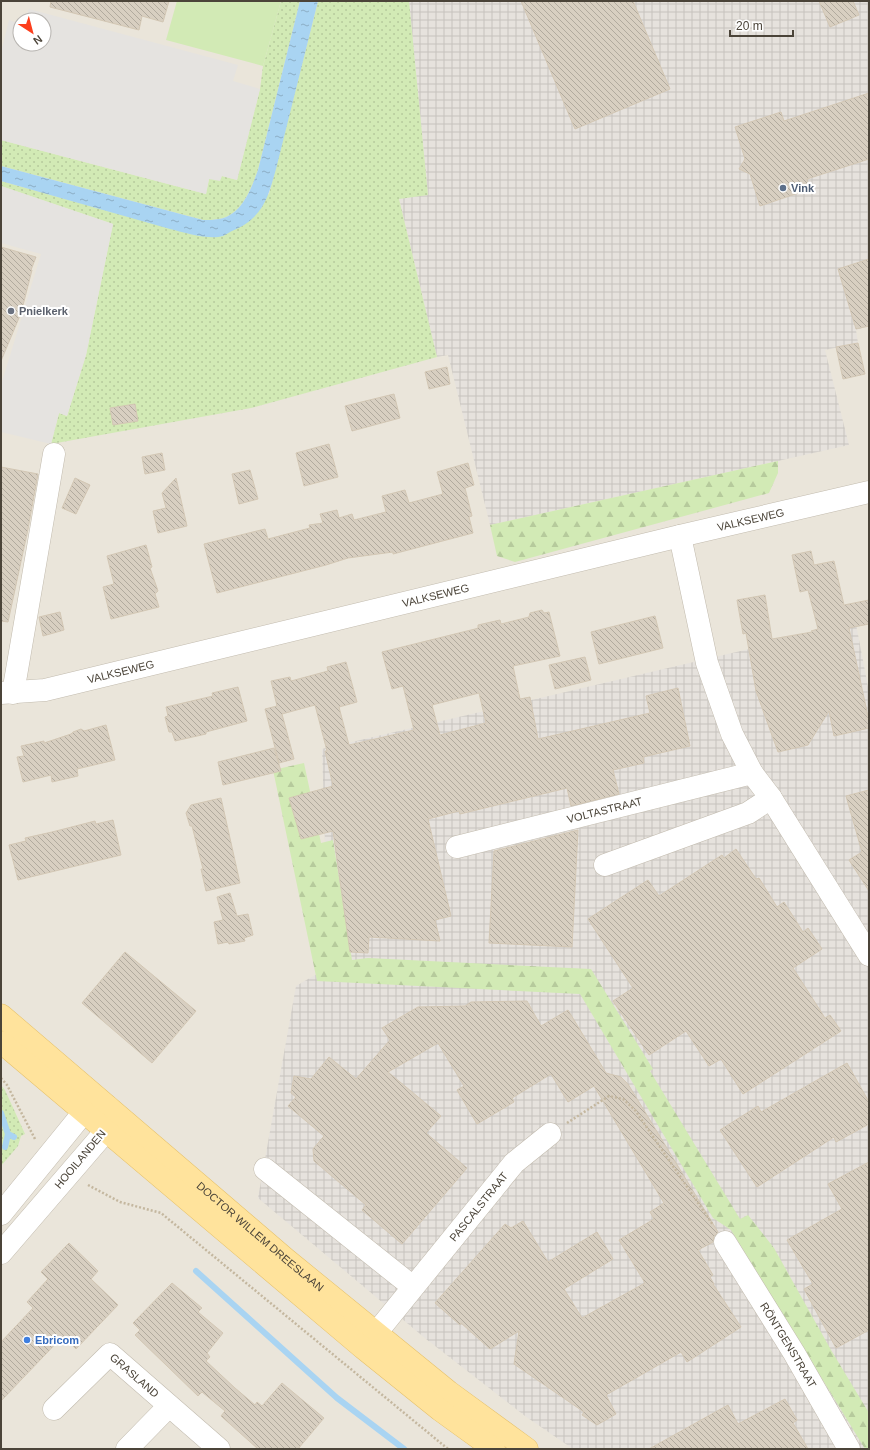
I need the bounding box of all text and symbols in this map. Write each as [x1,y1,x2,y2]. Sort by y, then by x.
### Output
north arrow [12,12,52,52]
scale bar [730,12,793,38]
text: 20 m [736,19,763,33]
text: N [31,33,45,47]
place label: Vink [791,182,815,194]
marker: Vink [778,183,788,193]
place label: Pnielkerk [19,305,69,317]
marker: Pnielkerk [6,306,16,316]
street label: VALKSEWEG [716,506,785,533]
street label: VALKSEWEG [401,581,470,609]
street label: VALKSEWEG [86,658,155,686]
street label: VOLTASTRAAT [566,795,644,825]
street label: HOOILANDEN [52,1127,108,1191]
street label: PASCALSTRAAT [447,1170,510,1244]
street label: DOCTOR WILLEM DREESLAAN [194,1179,326,1294]
street label: RÖNTGENSTRAAT [758,1300,819,1390]
place label: Ebricom [35,1334,79,1346]
marker: Ebricom [22,1335,32,1345]
street label: GRASLAND [108,1351,161,1400]

